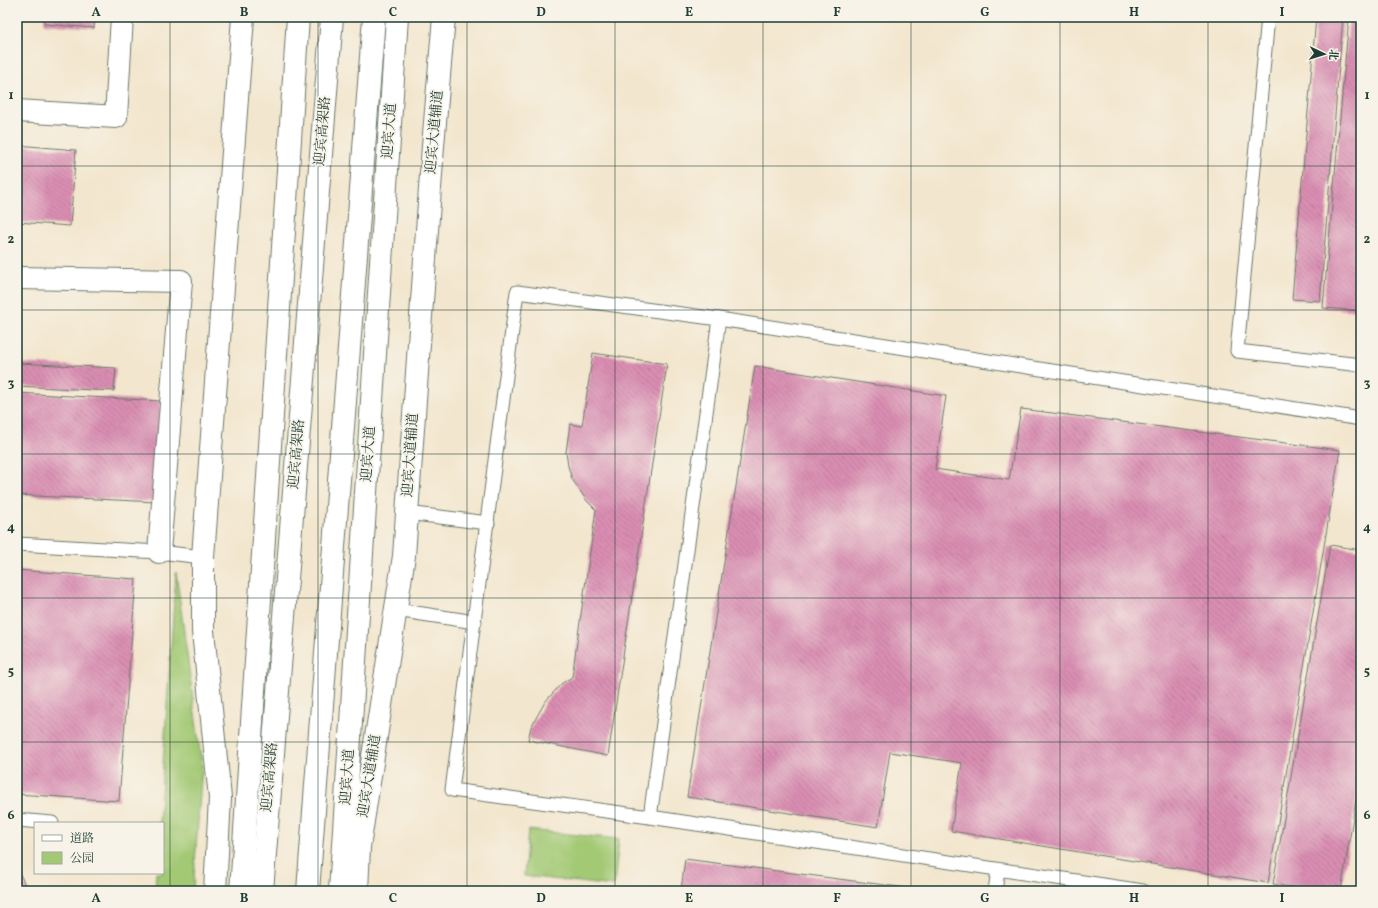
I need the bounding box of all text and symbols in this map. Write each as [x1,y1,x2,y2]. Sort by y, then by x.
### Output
text: A [91,4,101,22]
text: B [240,4,249,22]
text: C [389,4,397,22]
text: D [536,4,546,22]
text: E [685,4,693,22]
text: F [833,4,841,22]
text: G [980,4,990,22]
text: H [1129,4,1139,22]
text: I [1280,4,1285,22]
north arrow [1304,34,1344,74]
text: 北 [1325,49,1340,61]
text: 1 [8,87,14,105]
text: 1 [1364,87,1370,105]
street label: 迎宾大道辅道 [422,89,448,175]
street label: 迎宾高架路 [310,95,336,167]
street label: 迎宾大道 [379,102,401,160]
text: 2 [8,231,15,249]
text: 2 [1364,231,1371,249]
text: 3 [8,375,15,393]
text: 3 [1364,375,1371,393]
street label: 迎宾大道辅道 [399,412,423,498]
street label: 迎宾高架路 [284,418,310,490]
street label: 迎宾大道 [358,425,380,483]
text: 4 [7,519,15,537]
text: 4 [1363,519,1371,537]
text: 5 [8,663,14,681]
text: 5 [1364,663,1370,681]
street label: 迎宾大道辅道 [354,733,386,819]
street label: 迎宾高架路 [257,741,283,813]
street label: 迎宾大道 [337,748,359,806]
text: 6 [7,807,15,825]
text: 6 [1363,807,1371,825]
legend [34,822,164,874]
text: 道路 [70,831,94,847]
text: 公园 [70,851,94,867]
text: A [91,890,101,908]
text: B [240,890,249,908]
text: C [389,890,397,908]
text: D [536,890,546,908]
text: E [685,890,693,908]
text: F [833,890,841,908]
text: G [980,890,990,908]
text: H [1129,890,1139,908]
text: I [1280,890,1285,908]

